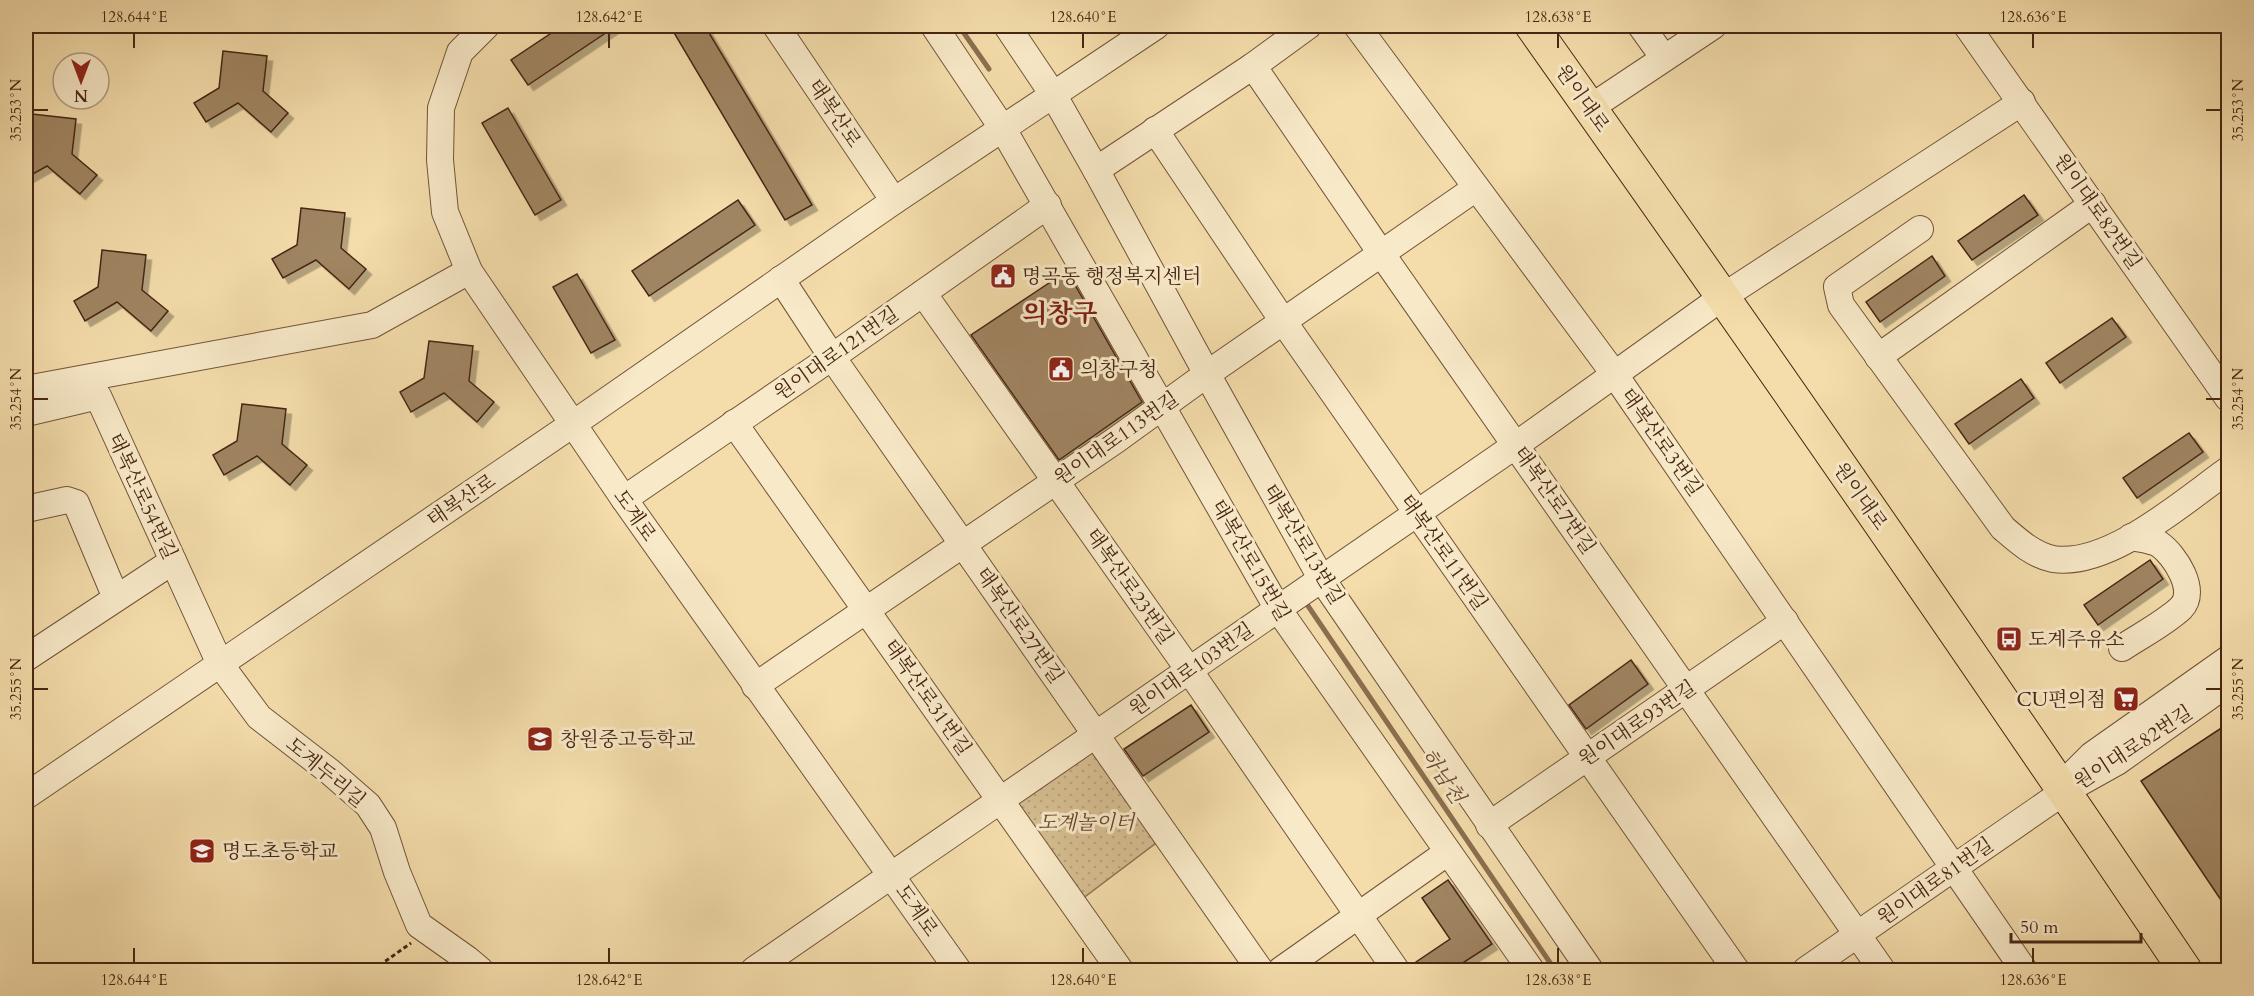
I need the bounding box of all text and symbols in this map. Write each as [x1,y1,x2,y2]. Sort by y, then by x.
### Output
text: 128.644°E [101,7,167,27]
text: 128.642°E [576,7,642,27]
text: 128.640°E [1050,7,1116,27]
text: 128.638°E [1525,7,1591,27]
text: 128.636°E [2000,7,2066,27]
north arrow [51,51,111,111]
street label: 원이대로 [1549,59,1616,138]
street label: 태복산로 [802,74,867,153]
text: 35.253°N [6,78,26,141]
text: 35.253°N [2228,78,2248,141]
text: N [74,84,88,106]
street label: 원이대로82번길 [2047,148,2148,275]
public building icon: 명곡동 행정복지센터 [988,261,1018,291]
place label: 명곡동 행정복지센터 [1022,263,1201,290]
district label: 의창구 [1022,296,1098,331]
street label: 원이대로121번길 [768,300,904,407]
public building icon: 의창구청 [1046,354,1076,384]
place label: 의창구청 [1080,356,1157,383]
text: 35.254°N [6,367,26,430]
text: 35.254°N [2228,367,2248,430]
street label: 태복산로3번길 [1614,383,1709,502]
street label: 원이대로113번길 [1048,385,1184,492]
street label: 태복산로54번길 [101,429,184,564]
street label: 태복산로7번길 [1507,441,1602,560]
street label: 원이대로 [1827,457,1894,536]
street label: 태복산로 [422,468,501,533]
street label: 태복산로13번길 [1257,479,1350,610]
street label: 도계로 [607,484,662,547]
street label: 태복산로11번길 [1393,489,1494,616]
street label: 태복산로15번길 [1205,494,1296,626]
street label: 태복산로23번길 [1079,523,1180,650]
street label: 태복산로27번길 [969,562,1070,689]
street label: 원이대로103번길 [1123,616,1259,723]
bus stop icon: 도계주유소 [1994,624,2024,654]
place label: 도계주유소 [2028,626,2125,653]
street label: 태복산로31번길 [877,634,978,761]
text: 35.255°N [6,657,26,720]
text: 35.255°N [2228,657,2248,720]
street label: 원이대로93번길 [1573,674,1701,773]
supermarket icon: CU편의점 [2111,684,2141,714]
place label: CU편의점 [2016,686,2106,713]
street label: 원이대로82번길 [2069,699,2198,796]
school or university icon: 창원중고등학교 [525,724,555,754]
place label: 창원중고등학교 [560,726,696,753]
street label: 도계두리길 [280,731,371,814]
water label: 하남천 [1414,743,1473,811]
park label: 도계놀이터 [1038,809,1136,836]
street label: 원이대로81번길 [1872,831,1999,932]
school or university icon: 명도초등학교 [187,836,217,866]
place label: 명도초등학교 [222,838,339,865]
street label: 도계로 [889,879,944,942]
scale bar [2011,906,2142,944]
text: 50 m [2020,915,2059,940]
text: 128.644°E [101,970,167,990]
text: 128.642°E [576,970,642,990]
text: 128.640°E [1050,970,1116,990]
text: 128.638°E [1525,970,1591,990]
text: 128.636°E [2000,970,2066,990]

